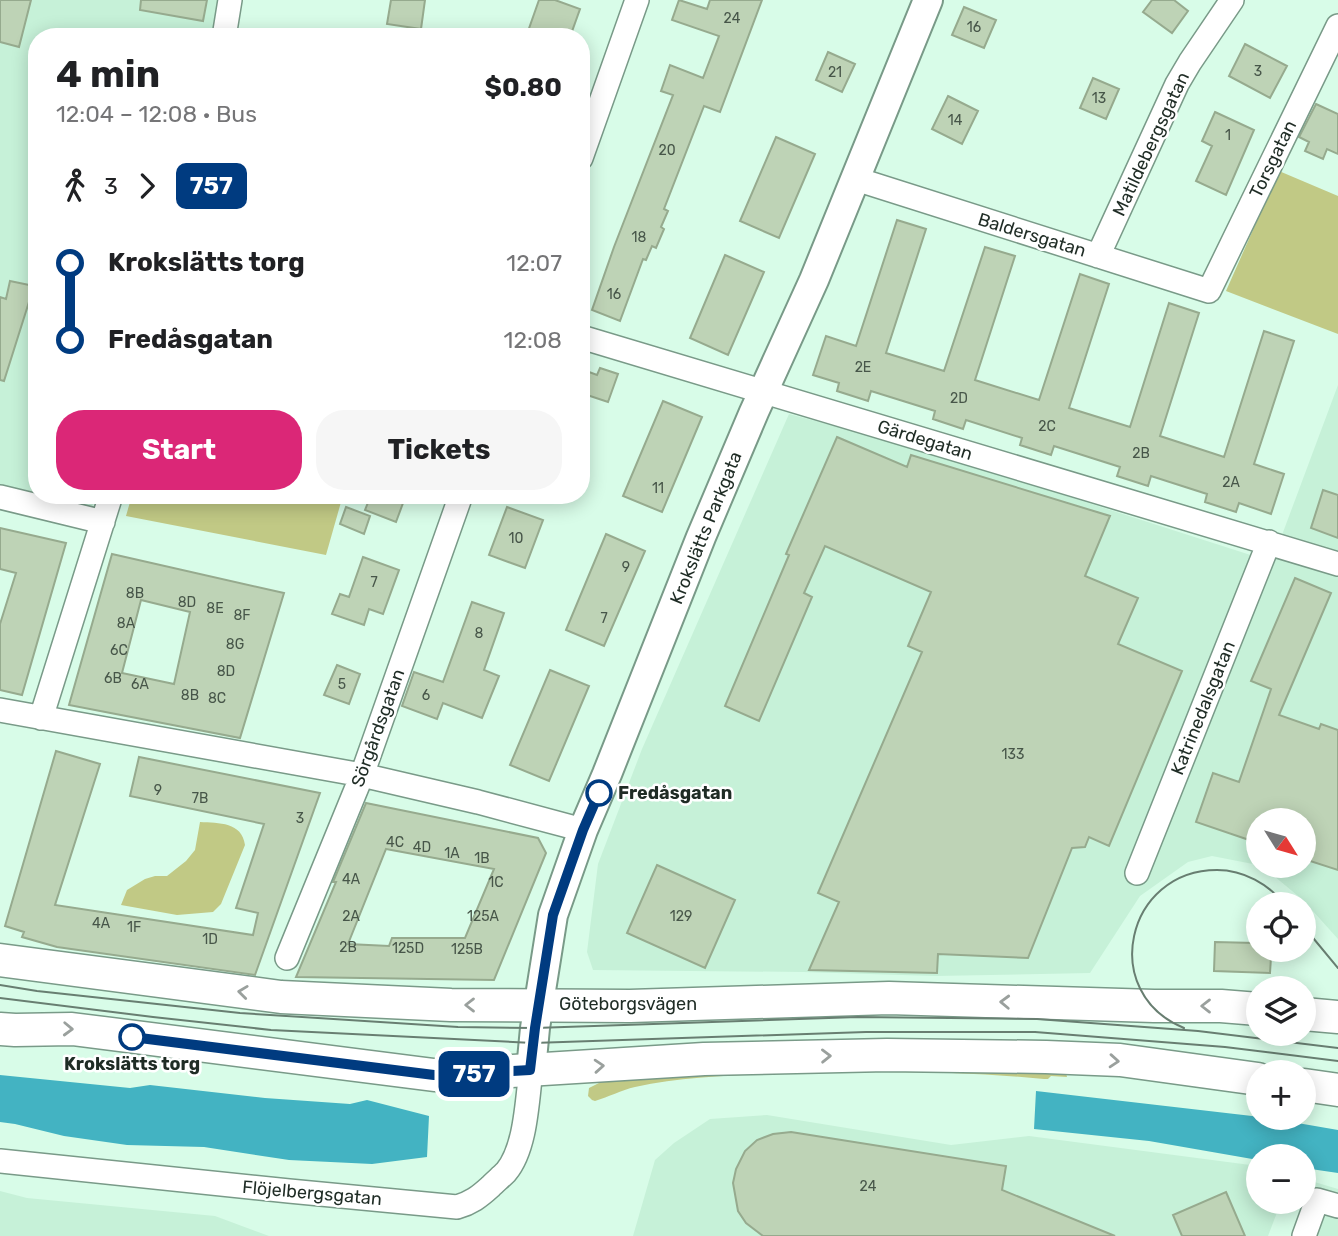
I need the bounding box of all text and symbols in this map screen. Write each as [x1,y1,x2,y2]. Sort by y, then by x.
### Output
house number: 24 [724,10,741,27]
house number: 16 [967,19,981,36]
text: 4 min [56,51,160,97]
house number: 3 [1254,63,1262,80]
house number: 21 [828,64,842,81]
street label: Matildebergsgatan [1108,68,1194,220]
text: $0.80 [485,72,562,103]
house number: 13 [1092,90,1106,107]
text: 12:04 – 12:08 · Bus [56,100,257,128]
house number: 14 [948,112,963,129]
street label: Torsgatan [1245,117,1301,201]
house number: 1 [1225,127,1231,144]
house number: 20 [658,142,676,159]
icon: walk [56,167,94,205]
icon: forward [128,167,166,205]
text: 3 [104,172,118,200]
text: 757 [190,172,233,200]
street label: Baldersgatan [975,208,1089,262]
house number: 18 [632,229,647,246]
text: Krokslätts torg [108,247,305,278]
text: 12:07 [506,249,562,277]
house number: 16 [607,286,621,303]
text: Fredåsgatan [108,324,273,355]
text: 12:08 [504,326,562,354]
house number: 2E [855,359,871,376]
house number: 2D [950,390,968,407]
button: Start [56,410,302,490]
button: Tickets [316,410,562,490]
street label: Gärdegatan [875,415,975,465]
house number: 2C [1038,418,1056,435]
house number: 2B [1132,445,1150,462]
street label: Krokslätts Parkgata [665,449,747,607]
house number: 2A [1222,474,1240,491]
house number: 11 [652,480,664,497]
house number: 10 [509,530,524,547]
house number: 9 [622,559,630,576]
house number: 7 [370,574,378,591]
house number: 8B [126,585,144,602]
house number: 8D [178,594,196,611]
house number: 8E [206,600,224,617]
house number: 8F [233,607,251,624]
house number: 7 [600,610,608,627]
house number: 8A [117,615,136,632]
house number: 8 [475,625,484,642]
house number: 8G [226,636,244,653]
street label: Katrinedalsgatan [1166,638,1240,778]
house number: 6C [110,642,128,659]
house number: 8D [217,663,235,680]
street label: Sörgårdsgatan [346,666,410,790]
house number: 6B [104,670,122,687]
house number: 6A [131,676,150,693]
house number: 5 [338,676,346,693]
house number: 8B [181,687,199,704]
house number: 6 [422,687,430,704]
house number: 8C [208,690,226,707]
house number: 133 [1002,746,1024,763]
marker: Fredåsgatan [586,780,612,806]
house number: 9 [154,782,162,799]
place label: Fredåsgatan [618,782,732,804]
house number: 7B [192,790,208,807]
north arrow [1246,808,1316,878]
map controls [1246,808,1316,1214]
house number: 3 [296,810,304,827]
house number: 4C [386,834,404,851]
house number: 4D [413,839,431,856]
house number: 1A [444,845,460,862]
house number: 1B [474,850,490,867]
house number: 4A [342,871,361,888]
house number: 1C [488,874,504,891]
button: locate [1246,892,1316,962]
house number: 2A [342,908,360,925]
house number: 125A [467,908,500,925]
house number: 129 [670,908,692,925]
house number: 4A [92,915,111,932]
house number: 1F [127,919,141,936]
house number: 1D [202,931,218,948]
house number: 2B [339,939,357,956]
house number: 125D [392,940,424,957]
house number: 125B [451,941,483,958]
button: layers [1246,976,1316,1046]
one-way arrow [237,984,249,999]
street label: Göteborgsvägen [559,993,697,1015]
one-way arrow [999,994,1010,1009]
one-way arrow [464,997,475,1013]
one-way arrow [1200,998,1211,1014]
one-way arrow [63,1022,74,1037]
marker: Krokslätts torg [119,1024,145,1050]
one-way arrow [821,1049,832,1064]
line badge: 757 [434,1051,514,1097]
place label: Krokslätts torg [64,1053,200,1075]
one-way arrow [1109,1053,1120,1068]
one-way arrow [593,1059,604,1074]
text: 757 [452,1060,496,1088]
button: + [1246,1060,1316,1130]
button: − [1246,1144,1316,1214]
street label: Flöjelbergsgatan [241,1176,383,1210]
house number: 24 [860,1178,877,1195]

